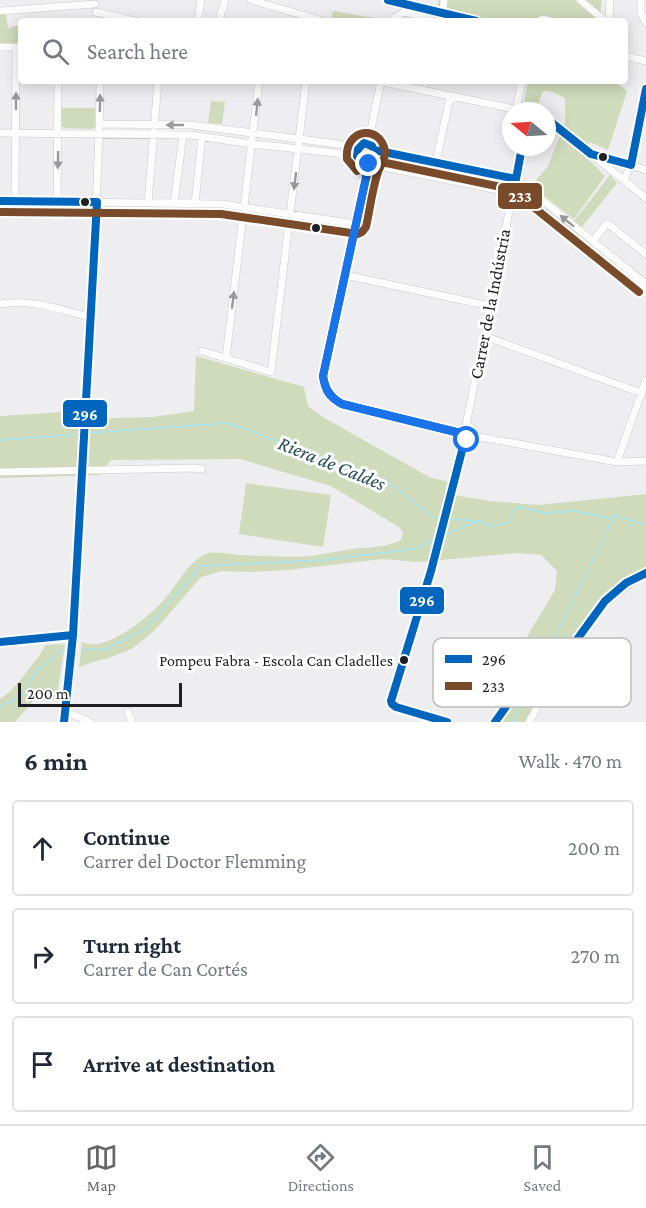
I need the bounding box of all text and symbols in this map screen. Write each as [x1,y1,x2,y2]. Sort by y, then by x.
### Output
search box [18,18,628,84]
icon: search [39,35,72,68]
text: Search here [87,39,188,64]
one-way arrow [11,91,21,110]
one-way arrow [95,93,105,112]
one-way arrow [252,97,262,116]
north arrow [502,102,556,156]
one-way arrow [166,120,185,130]
route end [355,150,381,176]
one-way arrow [53,151,63,170]
unlabelled marker [597,151,609,163]
one-way arrow [290,171,300,190]
line badge: 233 [497,182,543,210]
text: 233 [508,188,532,205]
unlabelled marker [79,196,91,208]
one-way arrow [560,215,575,227]
unlabelled marker [310,222,322,234]
street label: Carrer de la Indústria [466,227,514,381]
one-way arrow [229,291,238,310]
line badge: 296 [62,399,108,428]
text: 296 [72,406,98,423]
route start [453,426,479,452]
water label: Riera de Caldes [275,432,390,495]
line badge: 296 [399,586,445,615]
text: 296 [409,592,435,609]
legend [433,638,631,707]
text: 296 [482,651,506,668]
place label: Pompeu Fabra - Escola Can Cladelles [159,652,393,670]
marker: Pompeu Fabra - Escola Can Cladelles [398,654,410,666]
text: 233 [482,678,505,695]
scale bar [18,680,182,708]
text: 200 m [27,685,69,702]
text: 6 min [24,747,88,776]
text: Walk · 470 m [518,750,622,772]
text: Continue [83,825,170,850]
icon: ahead [26,832,59,865]
text: 200 m [568,837,620,859]
text: Carrer del Doctor Flemming [83,850,306,872]
text: Turn right [83,933,181,958]
icon: right [26,940,59,973]
text: 270 m [571,945,620,967]
text: Carrer de Can Cortés [83,958,248,980]
icon: arrive [26,1048,59,1081]
text: Arrive at destination [83,1052,275,1077]
tab: Map [85,1141,118,1194]
tab: Directions [288,1141,354,1194]
tab: Saved [524,1141,561,1194]

